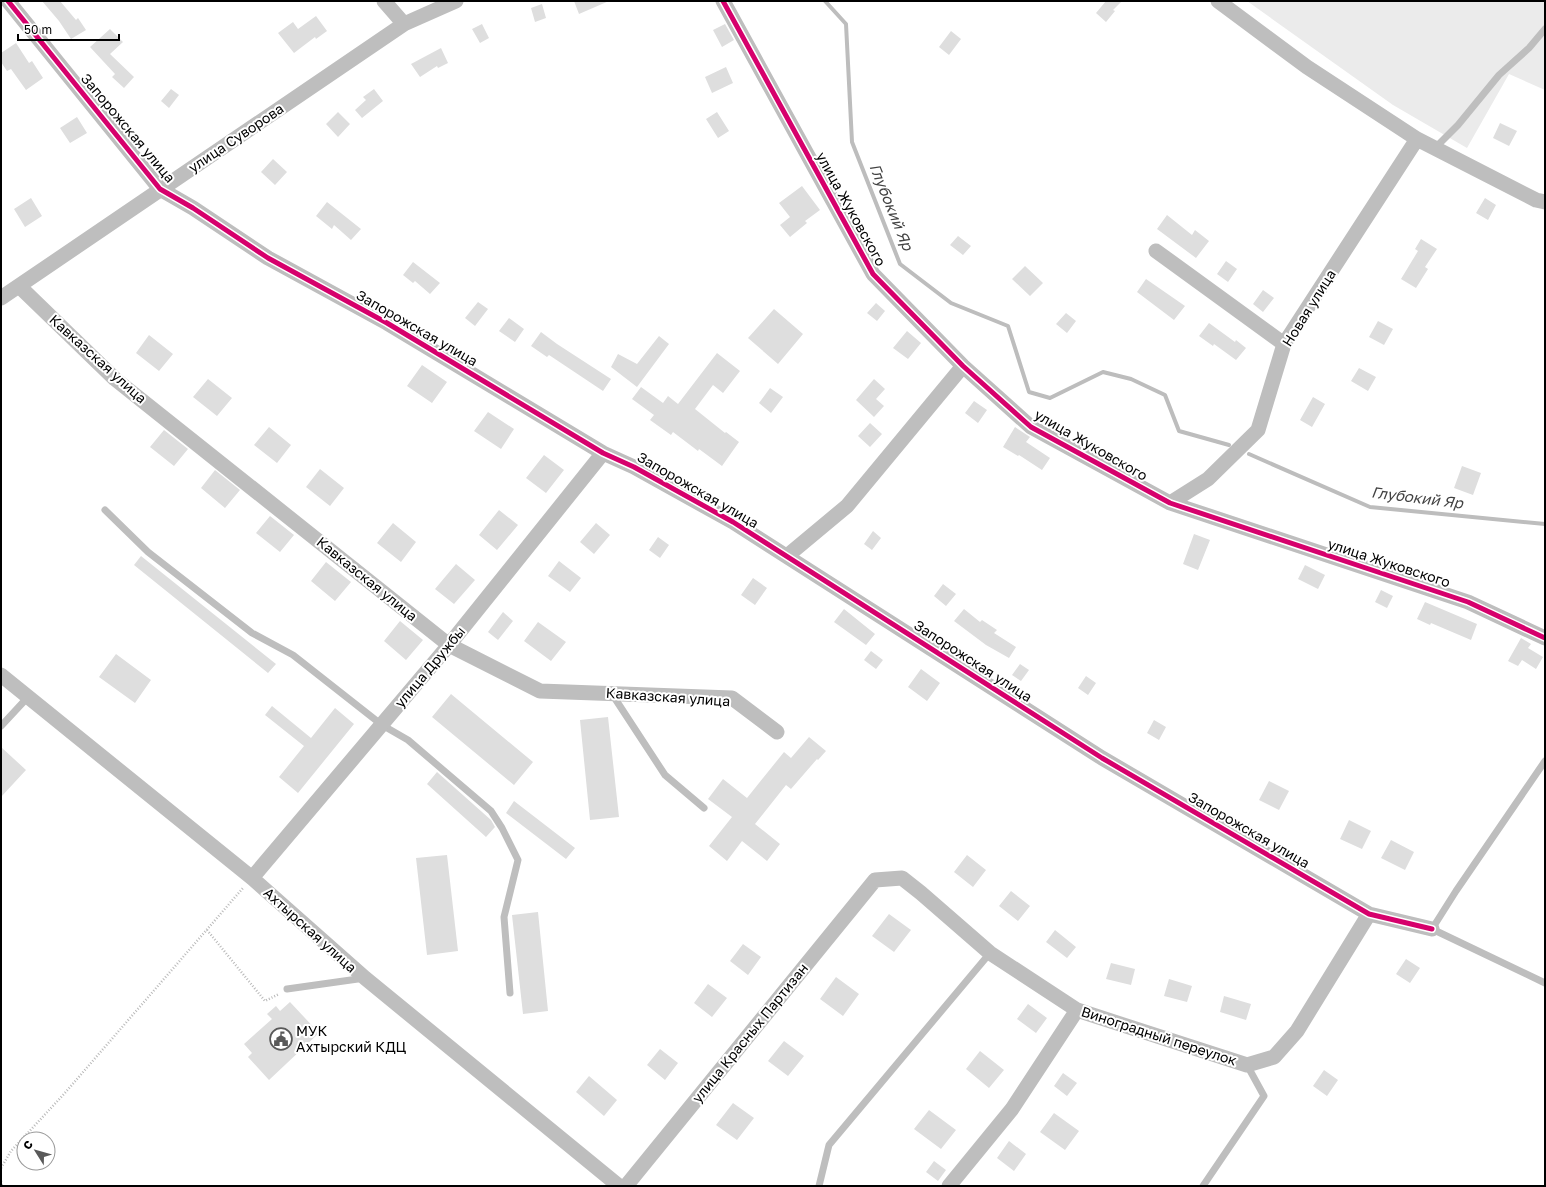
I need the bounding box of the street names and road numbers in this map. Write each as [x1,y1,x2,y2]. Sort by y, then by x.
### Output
street label: Запорожская улица [78,70,179,186]
street label: улица Суворова [185,99,286,176]
street label: улица Жуковского [813,149,890,269]
street label: Новая улица [1278,266,1339,349]
street label: Запорожская улица [354,286,481,369]
street label: Кавказская улица [46,311,150,407]
street label: улица Жуковского [1032,405,1151,484]
street label: Запорожская улица [635,448,762,531]
street label: Кавказская улица [314,533,421,624]
street label: улица Жуковского [1326,535,1453,590]
street label: Запорожская улица [911,616,1035,705]
street label: улица Дружбы [391,623,468,711]
street label: Кавказская улица [605,684,731,709]
street label: Запорожская улица [1186,788,1313,871]
street label: Ахтырская улица [260,883,360,976]
street label: улица Красных Партизан [688,960,811,1106]
street label: Виноградный переулок [1079,1002,1239,1069]

